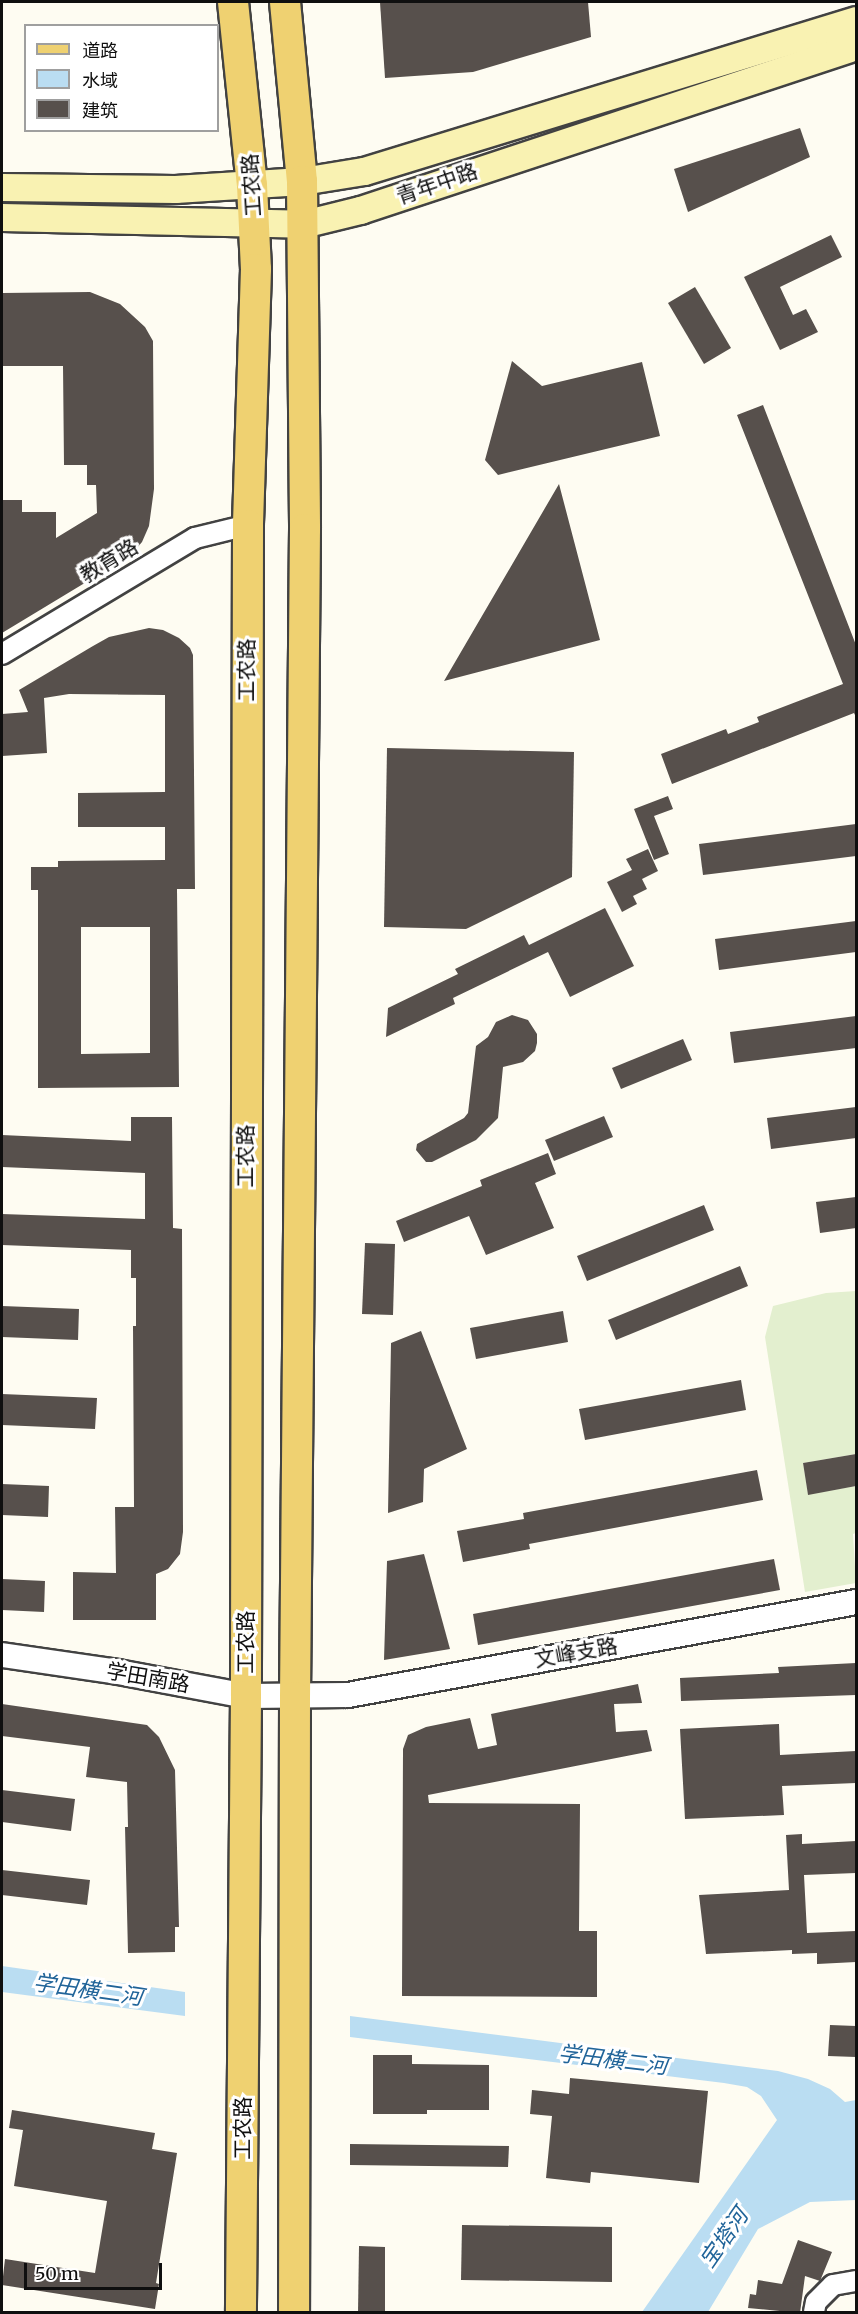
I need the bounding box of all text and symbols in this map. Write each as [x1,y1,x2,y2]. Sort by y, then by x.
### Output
legend [24,24,219,132]
text: 道路 [82,39,118,62]
text: 水域 [82,69,118,92]
text: 建筑 [82,99,118,122]
street label: 工农路 [237,153,267,217]
street label: 青年中路 [393,158,481,210]
street label: 教育路 [76,534,142,588]
street label: 工农路 [234,639,260,701]
street label: 工农路 [233,1125,259,1187]
street label: 工农路 [233,1611,259,1673]
street label: 文峰支路 [532,1633,620,1673]
street label: 学田南路 [104,1658,192,1698]
water label: 学田横二河 [32,1969,144,2011]
water label: 学田横二河 [557,2040,669,2080]
street label: 工农路 [230,2097,256,2159]
water label: 宝塔河 [694,2203,754,2273]
scale bar [27,2251,165,2289]
text: 50 m [35,2262,79,2285]

